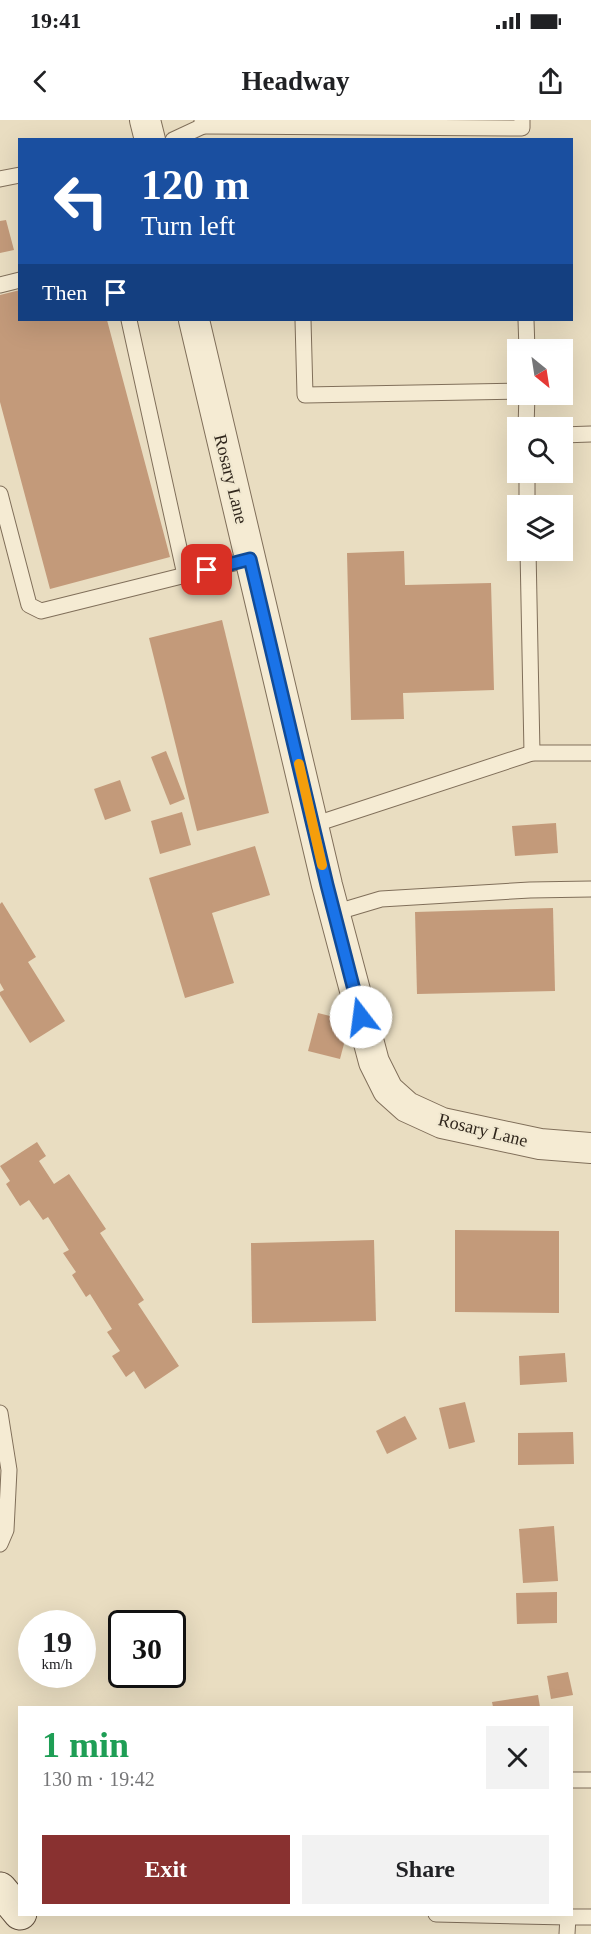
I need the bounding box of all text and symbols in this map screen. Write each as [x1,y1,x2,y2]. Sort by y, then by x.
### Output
text: 19:41 [30,8,81,33]
icon: back [24,65,57,98]
icon: share [534,65,567,98]
text: Headway [242,66,350,96]
icon: left [42,162,120,240]
text: 120 m [141,162,250,208]
text: Turn left [141,211,235,241]
icon: arrive [99,276,132,309]
text: Then [42,280,87,305]
north arrow [507,339,573,405]
map controls [507,339,573,561]
button: search [507,417,573,483]
street label: Rosary Lane [210,432,252,526]
button: layers [507,495,573,561]
pin [181,544,232,595]
icon: arrive [190,553,223,586]
position arrow [329,985,393,1049]
street label: Rosary Lane [436,1109,530,1151]
speed limit sign: 30 [108,1610,186,1688]
text: 19 [42,1625,72,1658]
text: km/h [42,1656,72,1672]
text: 1 min [42,1725,129,1765]
button: close [486,1726,549,1789]
text: 130 m · 19:42 [42,1768,155,1790]
button: Exit [42,1835,290,1904]
button: Share [302,1835,549,1904]

